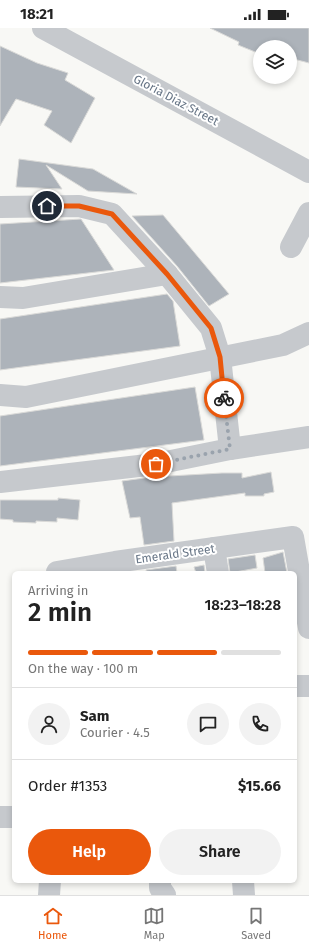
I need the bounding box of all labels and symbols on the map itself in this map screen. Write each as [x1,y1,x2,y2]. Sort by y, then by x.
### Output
street label: Gloria Diaz Street [131,72,222,129]
pin [30,189,64,223]
courier [204,378,244,418]
pin [139,447,173,481]
street label: Emerald Street [134,541,216,567]

